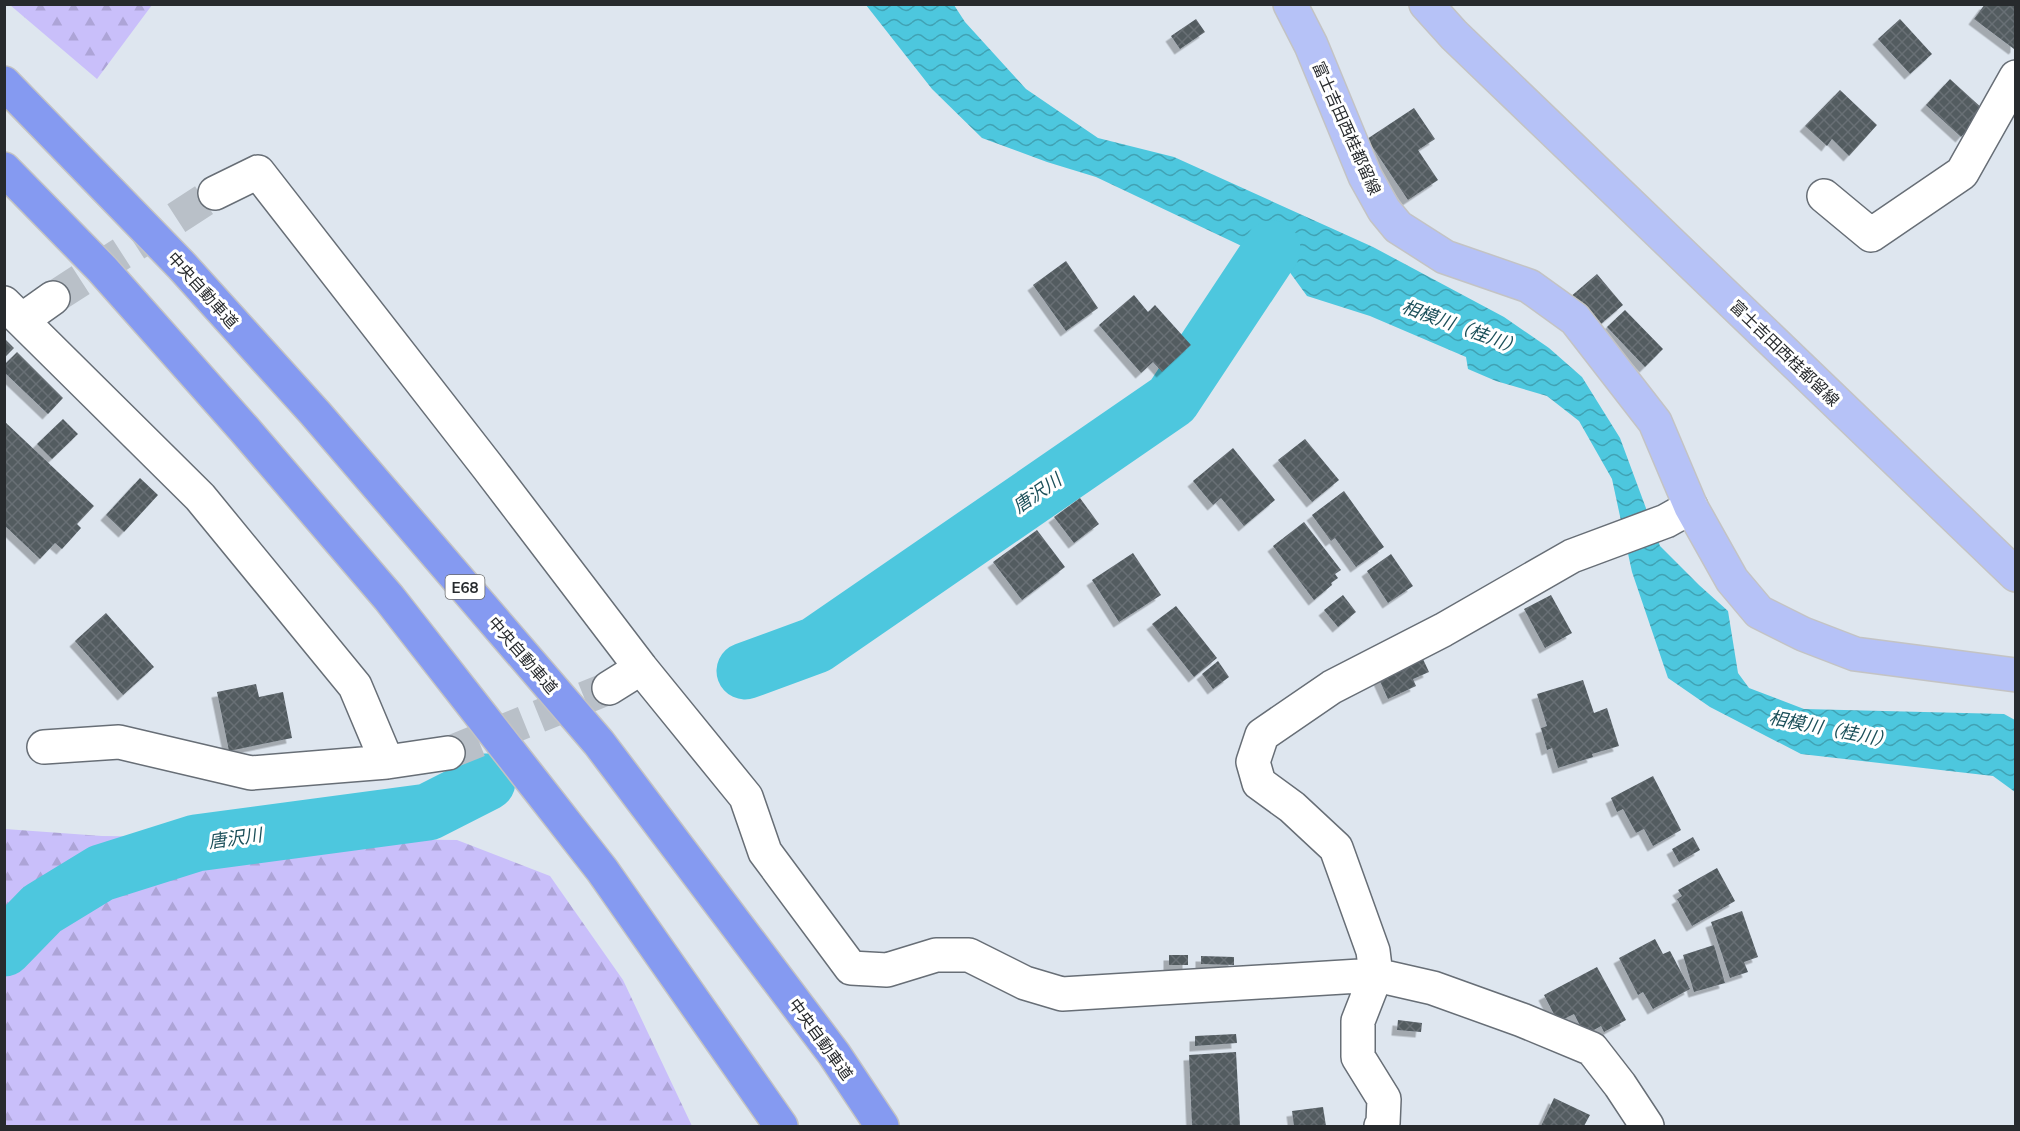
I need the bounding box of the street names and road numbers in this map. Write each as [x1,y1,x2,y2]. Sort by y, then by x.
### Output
street label: 富士吉田西桂都留線 [1309,58,1385,198]
street label: 中央自動車道 [163,248,243,332]
street label: 富士吉田西桂都留線 [1726,296,1844,410]
road number: E68 [446,575,484,599]
street label: 中央自動車道 [484,612,562,698]
street label: 中央自動車道 [785,994,857,1084]

